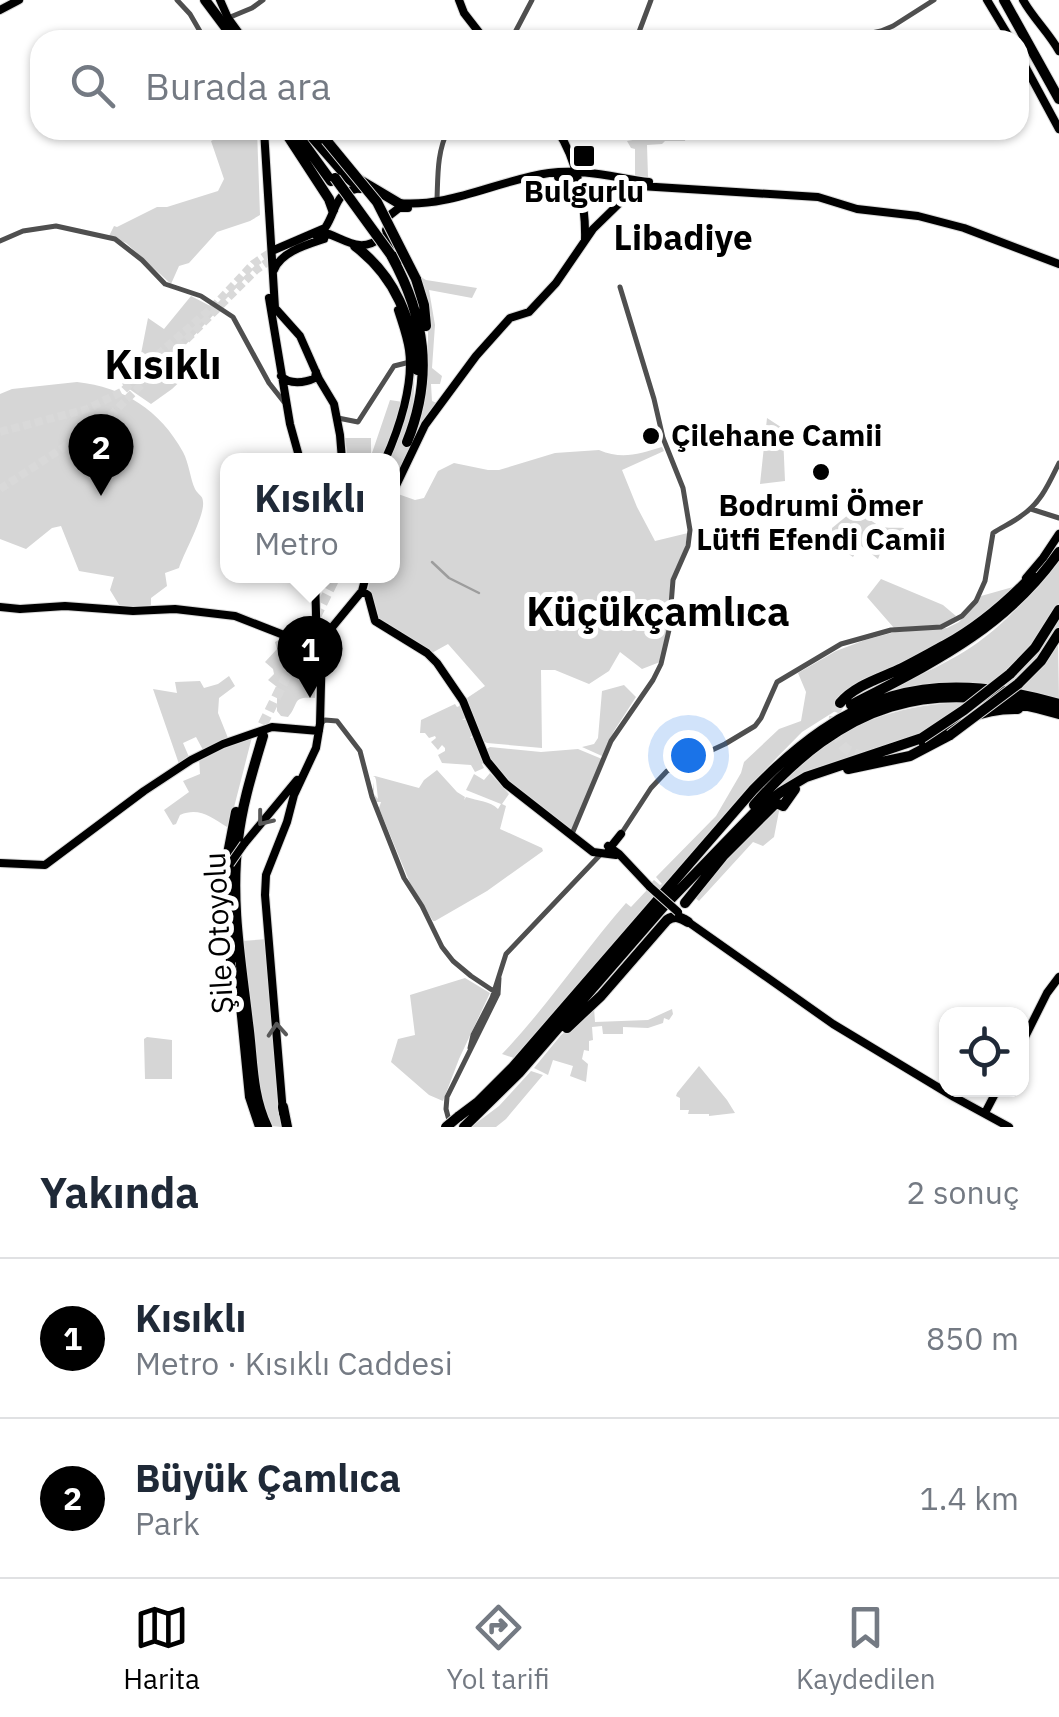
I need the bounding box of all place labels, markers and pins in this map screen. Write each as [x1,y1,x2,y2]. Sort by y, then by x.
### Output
marker: Bulgurlu [571,143,597,169]
place label: Bulgurlu [524,171,644,210]
pin: 2 [68,414,134,496]
place label: Çilehane Camii [671,415,882,454]
marker: Çilehane Camii [640,425,662,447]
marker: Bodrumi Ömer Lütfi Efendi Camii [810,461,832,483]
place label: Bodrumi Ömer Lütfi Efendi Camii [696,485,946,558]
pin: 1 [278,616,342,698]

